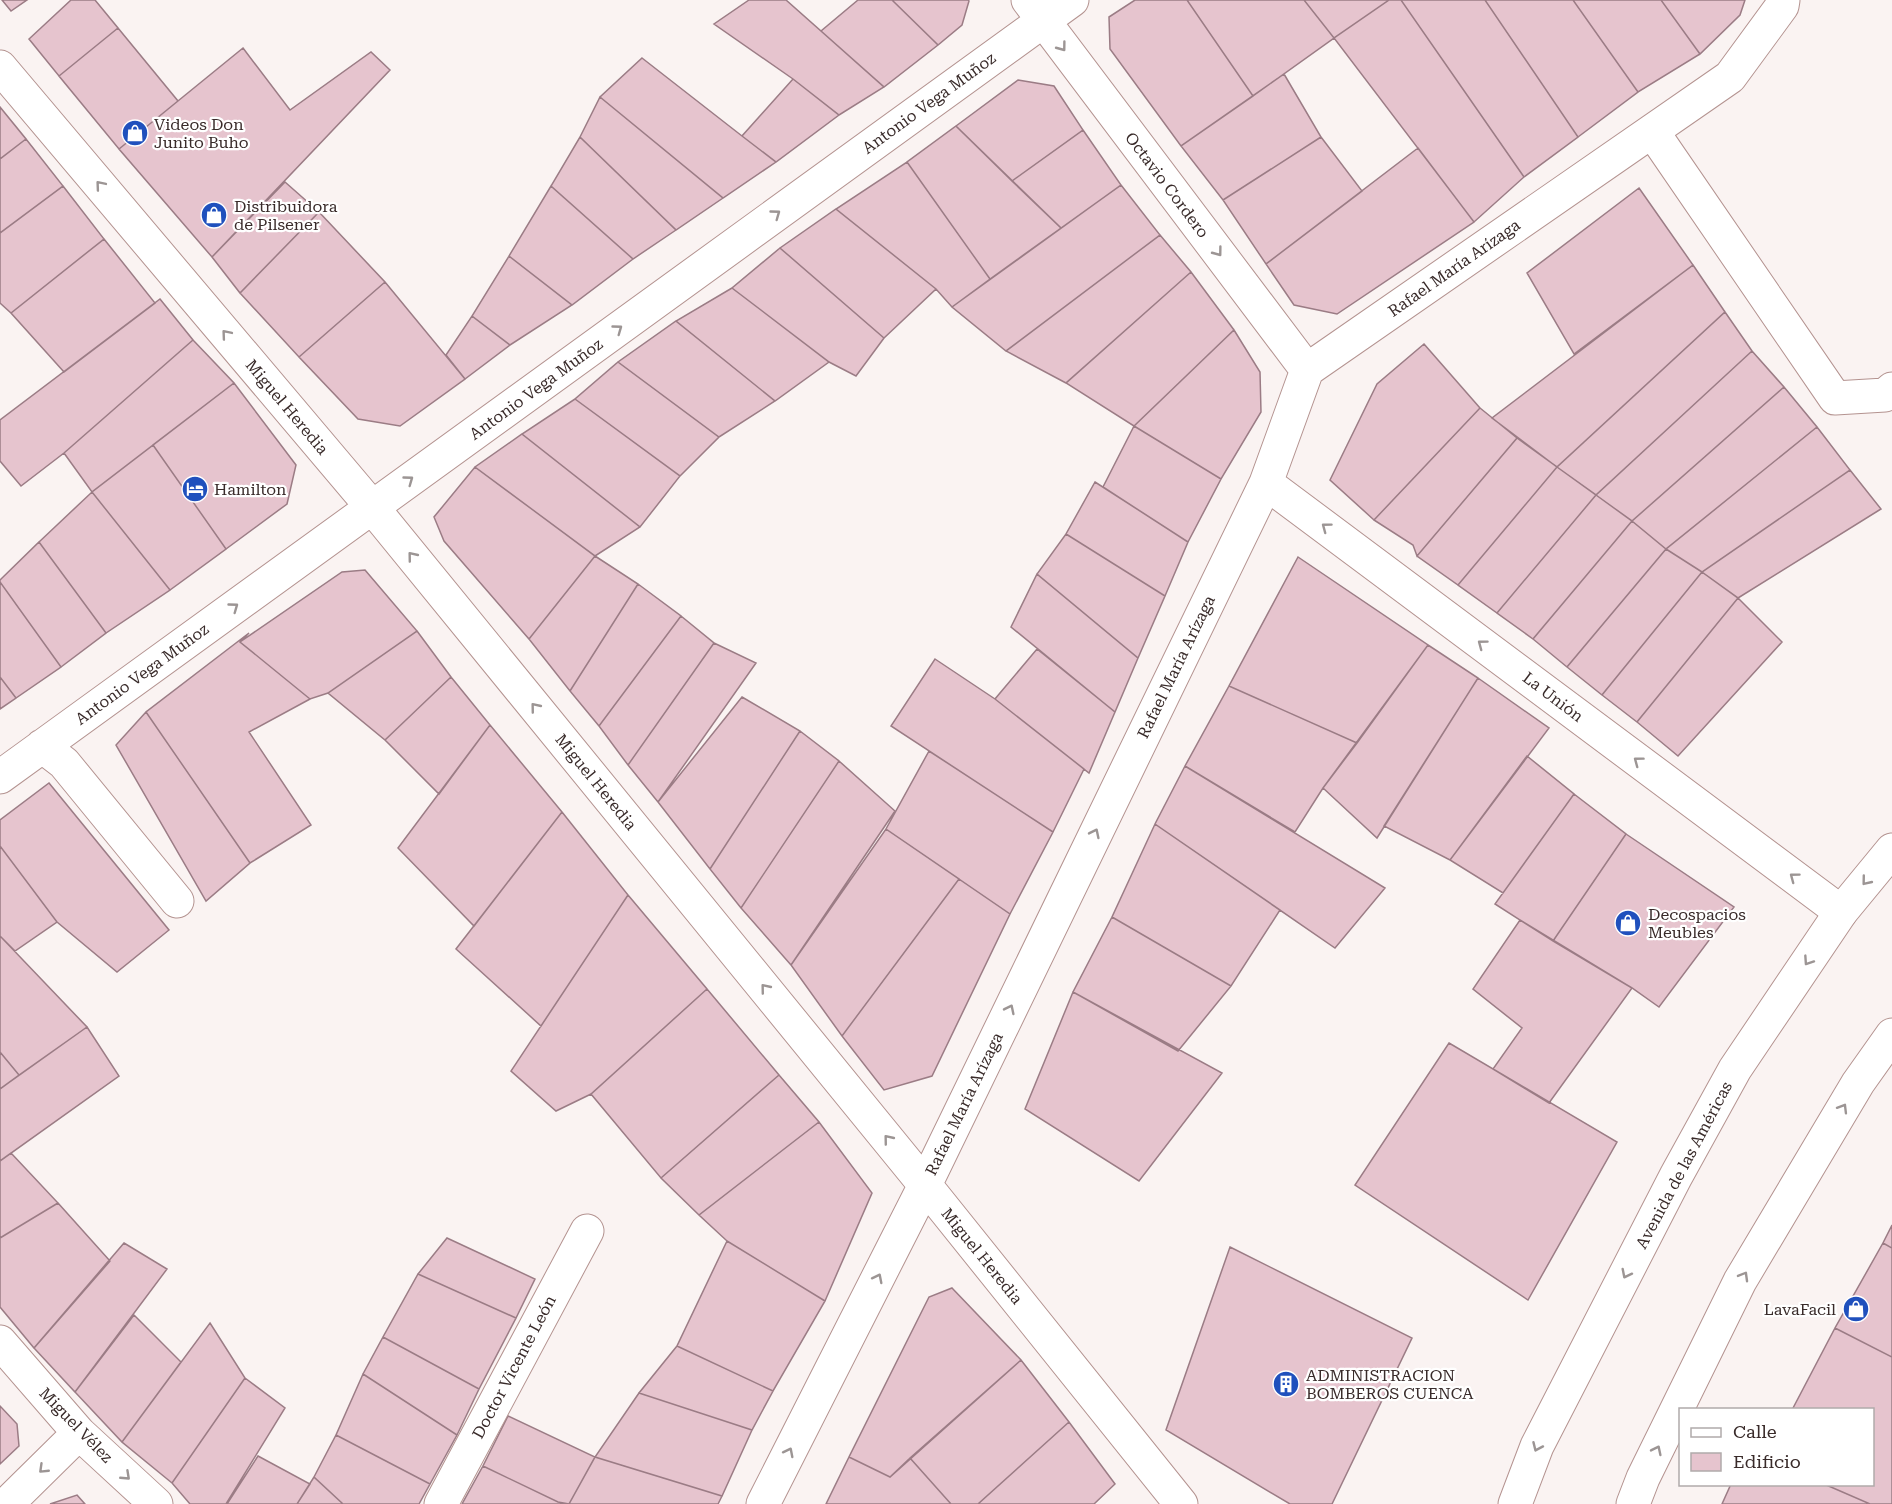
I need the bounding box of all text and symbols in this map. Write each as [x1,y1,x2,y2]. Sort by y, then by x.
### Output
one-way arrow [1055,40,1066,51]
street label: Antonio Vega Muñoz [859,48,1000,158]
place label: Videos Don Junito Buho [154,115,249,152]
shop icon: Videos Don Junito Buho [120,118,150,148]
street label: Octavio Cordero [1121,128,1213,242]
one-way arrow [96,181,107,192]
place label: Distribuidora de Pilsener [234,197,338,234]
shop icon: Distribuidora de Pilsener [199,200,229,230]
one-way arrow [769,211,780,222]
street label: Rafael María Arízaga [1384,215,1524,321]
one-way arrow [1211,246,1222,257]
one-way arrow [611,325,622,336]
one-way arrow [222,330,233,341]
street label: Antonio Vega Muñoz [466,334,607,444]
street label: Miguel Heredia [242,356,333,459]
hotel icon: Hamilton [180,474,210,504]
one-way arrow [403,477,414,488]
place label: Hamilton [214,480,286,499]
one-way arrow [1321,524,1332,535]
one-way arrow [408,552,419,563]
street label: Rafael María Arízaga [1133,592,1219,742]
one-way arrow [228,603,239,614]
street label: Antonio Vega Muñoz [72,619,213,729]
one-way arrow [1477,640,1488,651]
street label: La Unión [1519,668,1587,726]
one-way arrow [531,703,542,714]
street label: Miguel Heredia [551,730,641,834]
one-way arrow [1634,757,1645,768]
one-way arrow [1088,829,1100,840]
one-way arrow [1790,874,1801,885]
one-way arrow [1863,874,1874,885]
place label: Decospacios Meubles [1648,905,1746,942]
shop icon: Decospacios Meubles [1613,908,1643,938]
one-way arrow [1805,954,1816,965]
one-way arrow [761,984,772,995]
one-way arrow [1003,1004,1015,1015]
street label: Rafael María Arízaga [921,1029,1007,1179]
street label: Avenida de las Américas [1632,1078,1736,1252]
one-way arrow [1836,1104,1848,1114]
one-way arrow [884,1135,895,1146]
street label: Miguel Heredia [937,1204,1027,1308]
one-way arrow [1622,1268,1633,1278]
one-way arrow [1737,1272,1748,1282]
one-way arrow [870,1273,882,1284]
street label: Doctor Vicente León [468,1292,560,1442]
shop icon: LavaFacil [1841,1294,1871,1324]
place label: LavaFacil [1764,1300,1836,1319]
place label: ADMINISTRACION BOMBEROS CUENCA [1306,1366,1474,1403]
building icon: ADMINISTRACION BOMBEROS CUENCA [1271,1369,1301,1399]
street label: Miguel Vélez [35,1383,117,1467]
legend [1679,1408,1874,1486]
text: Calle [1733,1421,1777,1442]
one-way arrow [1532,1441,1544,1452]
one-way arrow [1649,1446,1661,1457]
one-way arrow [782,1447,794,1458]
text: Edificio [1733,1451,1801,1472]
one-way arrow [40,1461,51,1472]
one-way arrow [119,1469,130,1480]

